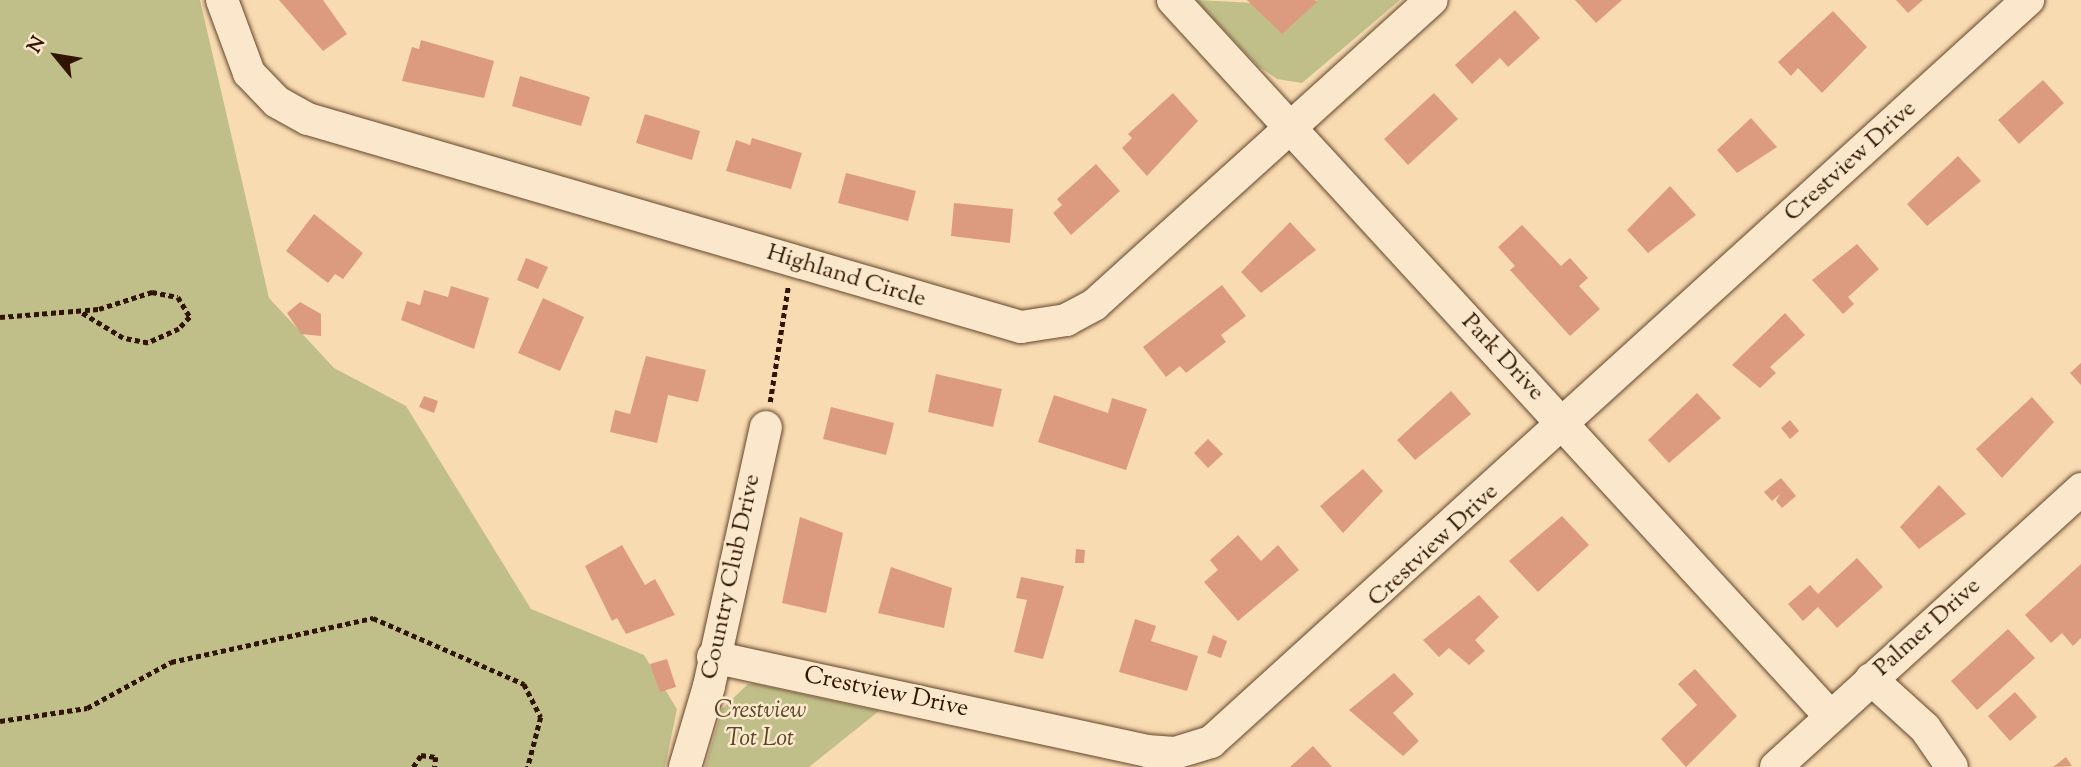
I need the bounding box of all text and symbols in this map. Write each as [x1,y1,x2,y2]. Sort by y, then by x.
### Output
north arrow [21,21,91,91]
text: N [22,32,53,59]
street label: Crestview Drive [1779,95,1923,229]
street label: Highland Circle [763,239,929,315]
street label: Park Drive [1454,308,1550,408]
street label: Country Club Drive [696,472,768,682]
street label: Crestview Drive [1363,478,1505,614]
street label: Palmer Drive [1869,573,1987,683]
street label: Crestview Drive [801,661,971,725]
park label: Crestview Tot Lot [714,698,806,754]

